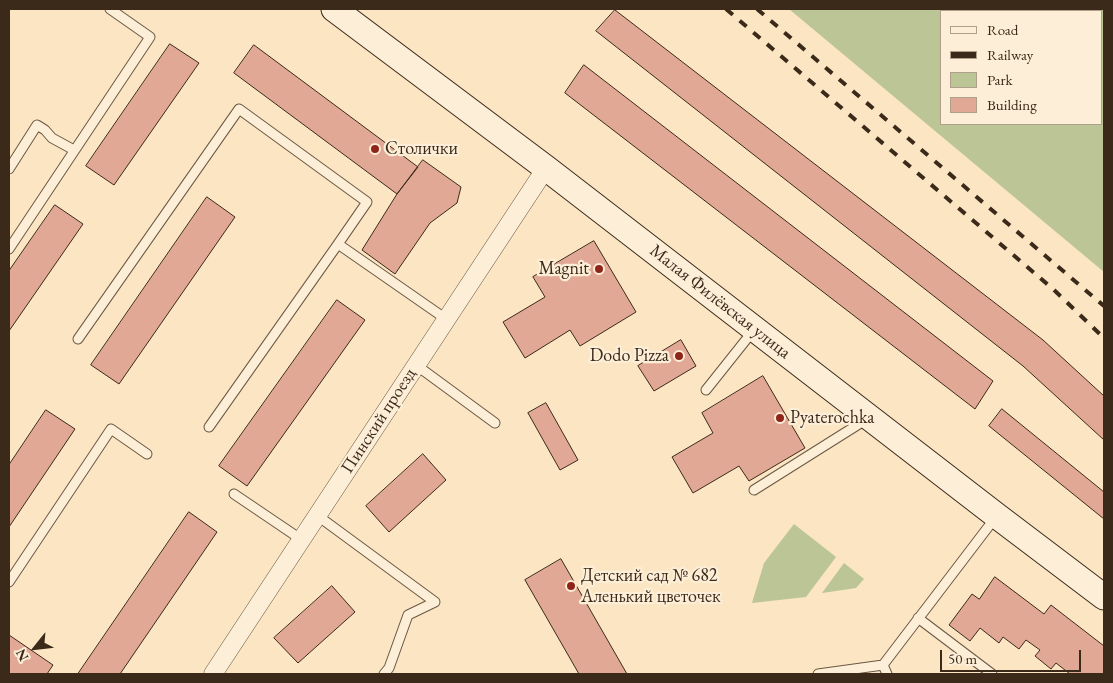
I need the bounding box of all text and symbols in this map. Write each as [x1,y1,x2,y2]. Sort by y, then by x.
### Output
legend [940,10,1103,125]
text: Road [987,20,1018,39]
text: Railway [987,45,1033,64]
text: Park [987,70,1013,89]
text: Building [987,95,1037,114]
place label: Столички [385,138,458,160]
marker: Столички [369,143,381,155]
street label: Малая Филёвская улица [645,240,795,364]
place label: Magnit [539,258,589,280]
marker: Magnit [593,263,605,275]
place label: Dodo Pizza [590,345,669,367]
marker: Dodo Pizza [673,350,685,362]
street label: Пинский проезд [337,364,421,478]
place label: Pyaterochka [790,407,875,429]
marker: Pyaterochka [774,412,786,424]
place label: Детский сад № 682 Аленький цветочек [581,565,721,608]
marker: Детский сад № 682 Аленький цветочек [565,580,577,592]
north arrow [10,623,60,673]
scale bar [943,640,1084,672]
text: N [11,646,33,665]
text: 50 m [948,649,977,668]

